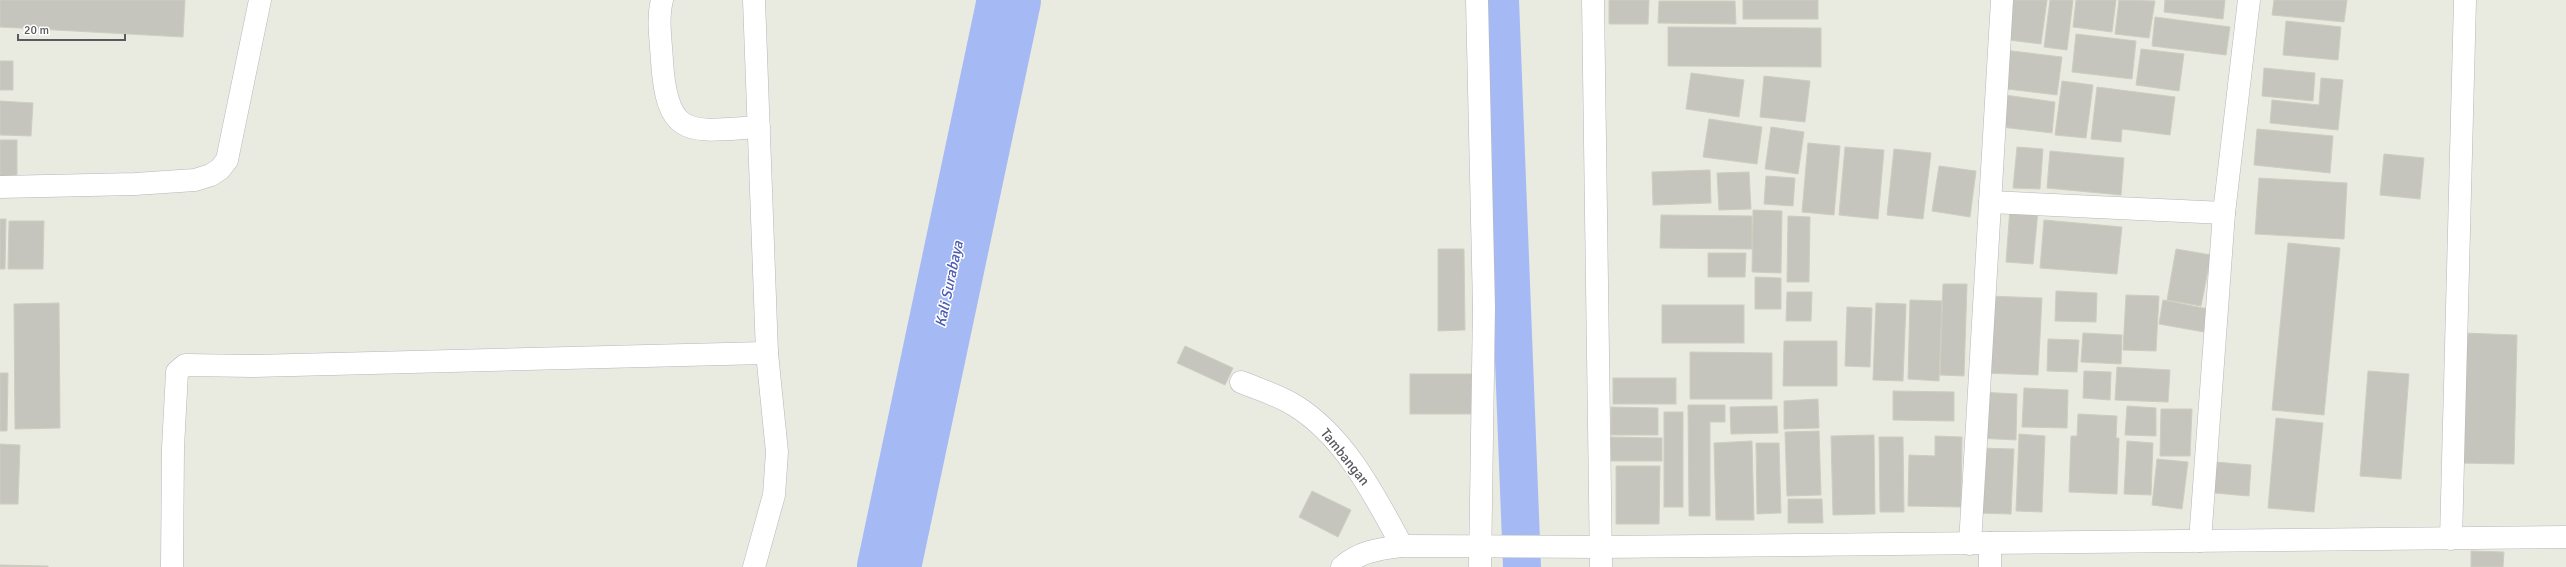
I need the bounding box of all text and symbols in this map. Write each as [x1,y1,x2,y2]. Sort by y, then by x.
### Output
scale bar [18,16,125,42]
text: 20 m [24,23,49,38]
water label: Kali Surabaya [931,239,967,329]
street label: Tambangan [1317,425,1373,489]

